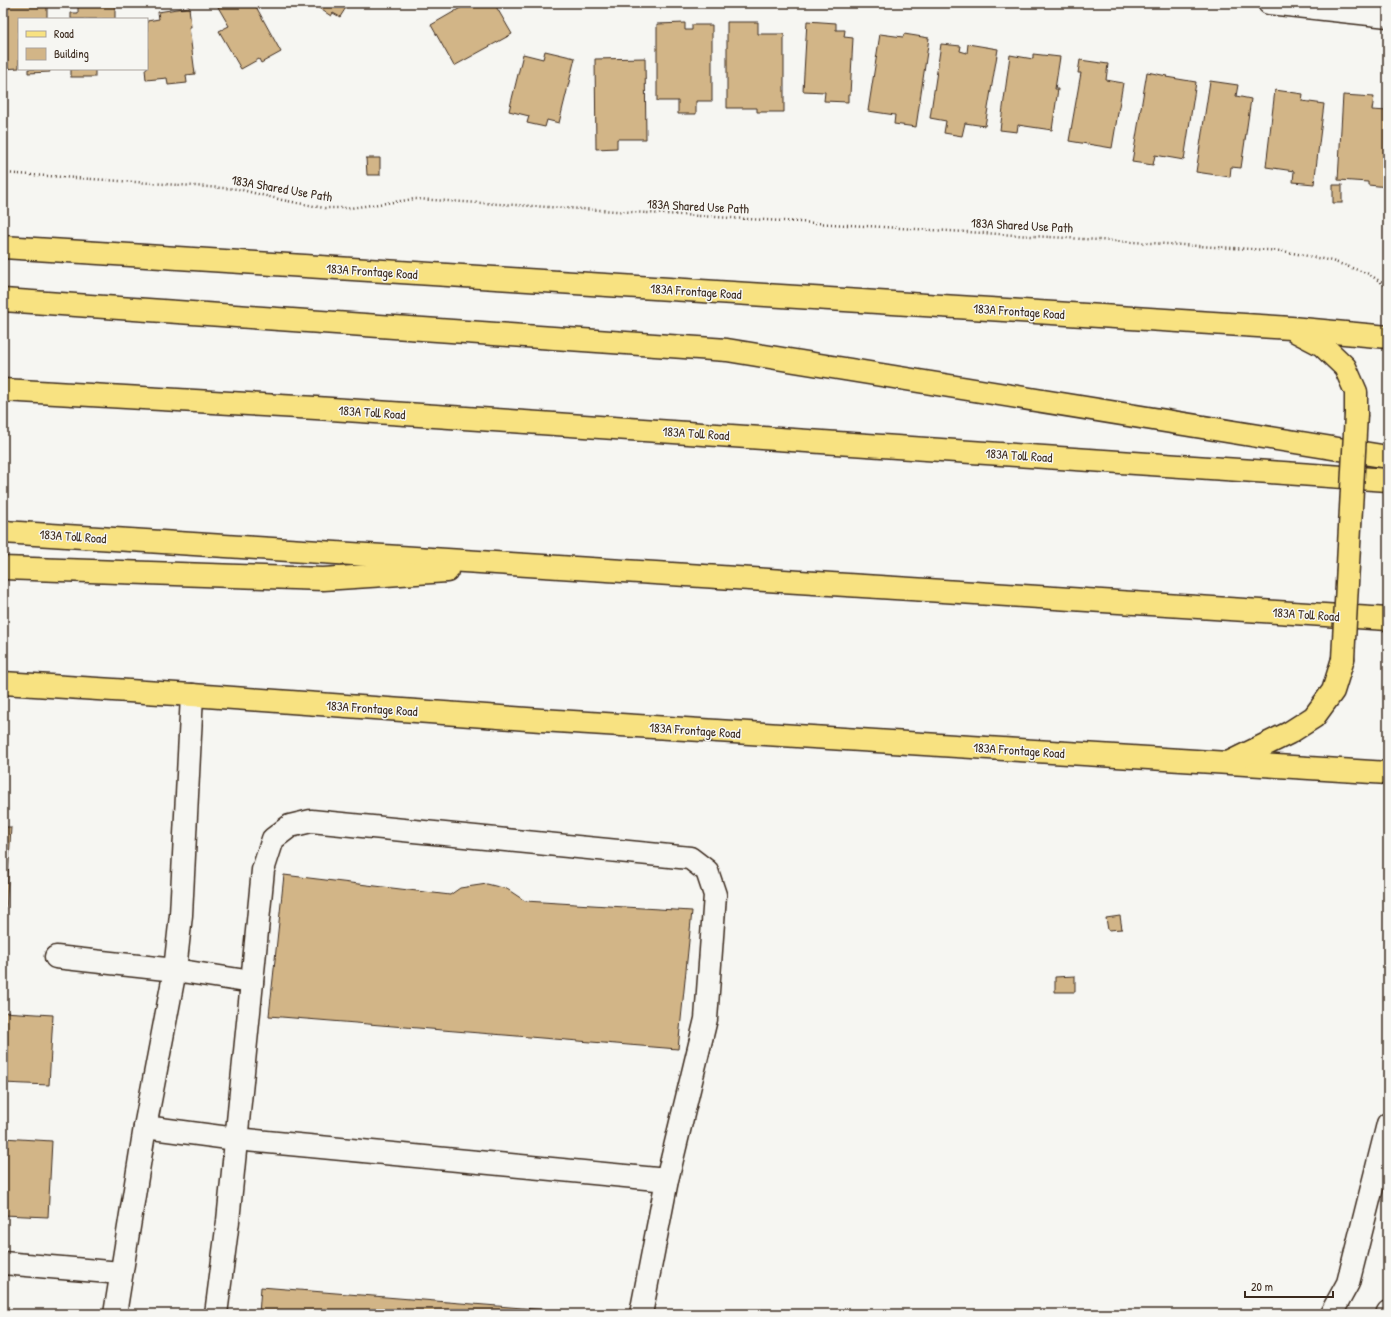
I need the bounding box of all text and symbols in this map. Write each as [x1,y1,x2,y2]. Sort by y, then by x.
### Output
legend [18,18,148,70]
text: Road [54,25,74,42]
text: Building [54,45,89,62]
street label: 183A Shared Use Path [230,170,334,206]
street label: 183A Shared Use Path [647,194,750,218]
street label: 183A Shared Use Path [971,213,1074,237]
street label: 183A Frontage Road [326,259,418,283]
street label: 183A Frontage Road [650,279,742,303]
street label: 183A Frontage Road [973,299,1065,323]
street label: 183A Toll Road [338,401,406,423]
street label: 183A Toll Road [662,422,730,444]
street label: 183A Toll Road [985,444,1053,466]
street label: 183A Toll Road [39,525,107,547]
street label: 183A Toll Road [1272,603,1340,625]
street label: 183A Frontage Road [326,696,418,720]
street label: 183A Frontage Road [649,718,741,742]
street label: 183A Frontage Road [973,738,1065,762]
scale bar [1245,1273,1333,1299]
text: 20 m [1251,1278,1273,1295]

